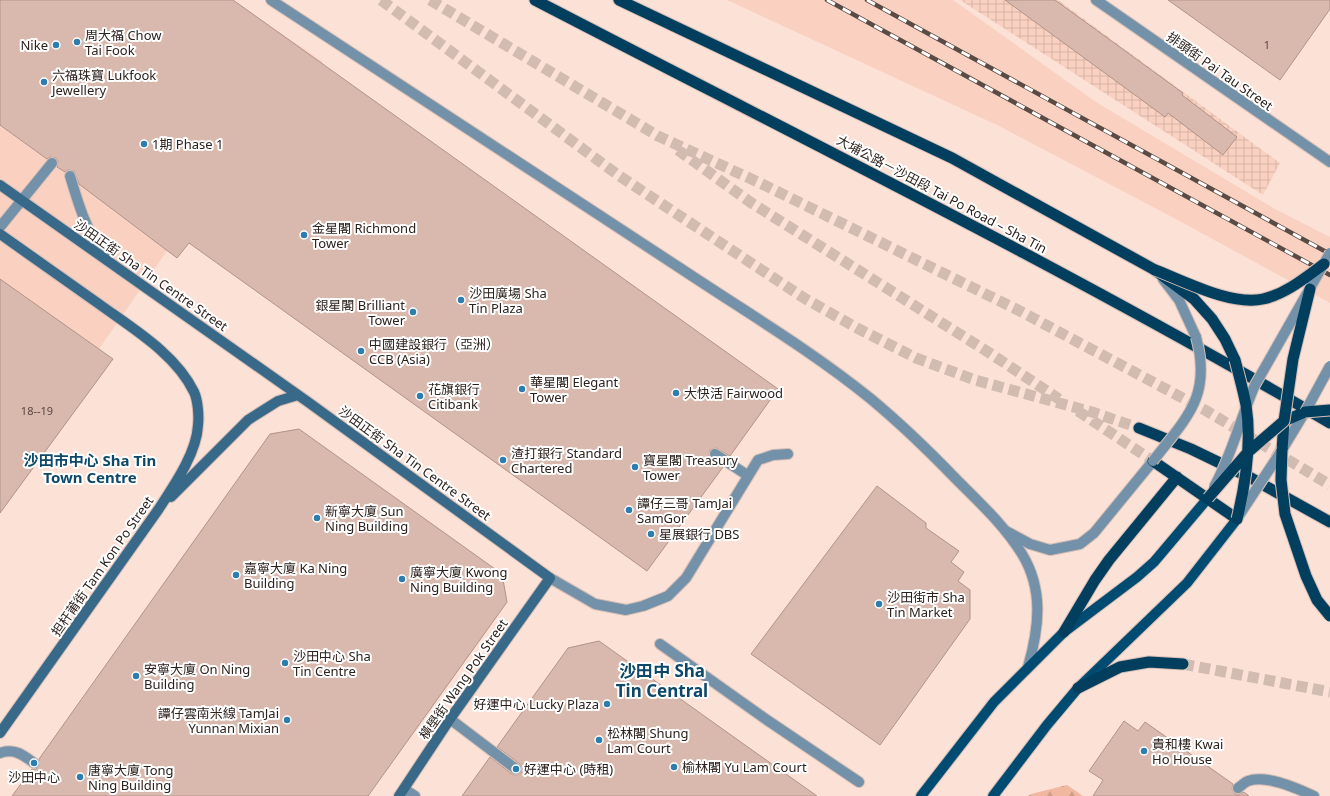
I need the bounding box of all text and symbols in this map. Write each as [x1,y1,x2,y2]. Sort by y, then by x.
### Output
place label: 周大福 Chow Tai Fook [85,26,162,59]
street label: 排頭街 Pai Tau Street [1163,28,1277,115]
place label: Nike [20,36,48,54]
marker: 周大福 Chow Tai Fook [72,37,82,47]
house number: 1 [1264,37,1270,52]
marker: Nike [51,40,61,50]
place label: 六福珠寶 Lukfook Jewellery [50,66,156,99]
marker: 六福珠寶 Lukfook Jewellery [39,77,49,87]
street label: 大埔公路－沙田段 Tai Po Road – Sha Tin [834,131,1050,257]
place label: 1期 Phase 1 [152,135,223,153]
marker: 1期 Phase 1 [139,139,149,149]
street label: 沙田正街 Sha Tin Centre Street [71,215,232,335]
place label: 金星閣 Richmond Tower [312,219,416,252]
marker: 金星閣 Richmond Tower [299,230,309,240]
place label: 沙田廣場 Sha Tin Plaza [469,284,547,317]
marker: 沙田廣場 Sha Tin Plaza [456,295,466,305]
place label: 銀星閣 Brilliant Tower [315,296,406,329]
marker: 銀星閣 Brilliant Tower [408,307,418,317]
place label: 中國建設銀行（亞洲） CCB (Asia) [369,335,499,368]
marker: 中國建設銀行（亞洲） CCB (Asia) [356,346,366,356]
place label: 華星閣 Elegant Tower [530,373,619,406]
place label: 花旗銀行 Citibank [428,380,480,413]
marker: 華星閣 Elegant Tower [517,384,527,394]
place label: 大快活 Fairwood [684,384,783,402]
marker: 大快活 Fairwood [671,388,681,398]
marker: 花旗銀行 Citibank [415,391,425,401]
street label: 沙田正街 Sha Tin Centre Street [335,402,495,524]
house number: 18--19 [21,403,53,418]
place label: 渣打銀行 Standard Chartered [511,444,622,477]
district label: 沙田市中心 Sha Tin Town Centre [24,450,156,487]
place label: 寶星閣 Treasury Tower [643,451,738,484]
marker: 渣打銀行 Standard Chartered [498,455,508,465]
marker: 寶星閣 Treasury Tower [630,462,640,472]
street label: 担杆莆街 Tam Kon Po Street [47,492,157,640]
place label: 譚仔三哥 TamJai SamGor [637,494,732,527]
place label: 新寧大廈 Sun Ning Building [325,502,408,535]
marker: 譚仔三哥 TamJai SamGor [624,505,634,515]
marker: 新寧大廈 Sun Ning Building [312,513,322,523]
place label: 星展銀行 DBS [659,525,739,543]
marker: 星展銀行 DBS [646,529,656,539]
place label: 嘉寧大廈 Ka Ning Building [244,559,347,592]
place label: 廣寧大廈 Kwong Ning Building [410,563,508,596]
marker: 嘉寧大廈 Ka Ning Building [231,570,241,580]
marker: 廣寧大廈 Kwong Ning Building [397,574,407,584]
place label: 沙田街市 Sha Tin Market [887,588,965,621]
marker: 沙田街市 Sha Tin Market [874,599,884,609]
street label: 橫壆街 Wang Pok Street [415,615,512,743]
place label: 沙田中心 Sha Tin Centre [293,647,371,680]
marker: 沙田中心 Sha Tin Centre [280,658,290,668]
district label: 沙田中 Sha Tin Central [616,659,708,702]
place label: 安寧大廈 On Ning Building [144,660,250,693]
marker: 安寧大廈 On Ning Building [131,671,141,681]
place label: 好運中心 Lucky Plaza [474,695,599,713]
marker: 好運中心 Lucky Plaza [602,699,612,709]
place label: 譚仔雲南米線 TamJai Yunnan Mixian [158,704,279,737]
marker: 譚仔雲南米線 TamJai Yunnan Mixian [282,715,292,725]
place label: 松林閣 Shung Lam Court [607,724,689,757]
marker: 松林閣 Shung Lam Court [594,735,604,745]
place label: 貴和樓 Kwai Ho House [1152,735,1223,768]
marker: 貴和樓 Kwai Ho House [1139,746,1149,756]
marker: 沙田中心 [29,758,39,768]
place label: 榆林閣 Yu Lam Court [682,758,807,776]
place label: 好運中心 (時租) [524,760,613,778]
place label: 唐寧大廈 Tong Ning Building [88,761,174,794]
marker: 榆林閣 Yu Lam Court [669,762,679,772]
marker: 好運中心 (時租) [511,764,521,774]
place label: 沙田中心 [8,768,60,786]
marker: 唐寧大廈 Tong Ning Building [75,772,85,782]

